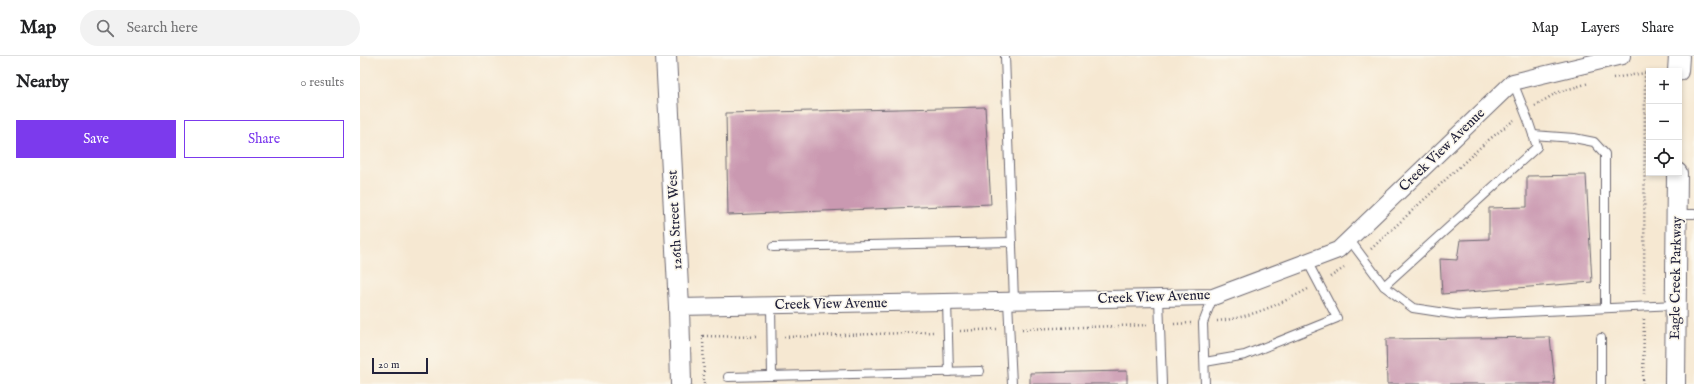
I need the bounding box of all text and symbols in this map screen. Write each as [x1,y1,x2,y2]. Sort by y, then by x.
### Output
search box [80,10,360,46]
text: Map [20,16,56,40]
icon: search [94,17,116,39]
text: Search here [126,18,198,37]
text: Map [1532,19,1559,37]
text: Layers [1581,19,1620,37]
text: Share [1642,19,1674,37]
map controls [1646,68,1682,176]
button: + [1646,68,1682,104]
text: Nearby [16,72,69,93]
text: 0 results [300,74,344,91]
street label: Creek View Avenue [1395,104,1489,196]
button: − [1646,104,1682,140]
button: Save [16,120,176,158]
button: Share [184,120,344,158]
button: locate [1646,140,1682,176]
street label: 126th Street West [663,170,687,270]
street label: Eagle Creek Parkway [1666,216,1686,340]
street label: Creek View Avenue [1097,286,1211,308]
street label: Creek View Avenue [774,294,888,314]
scale bar [372,356,428,375]
text: 20 m [378,358,399,372]

